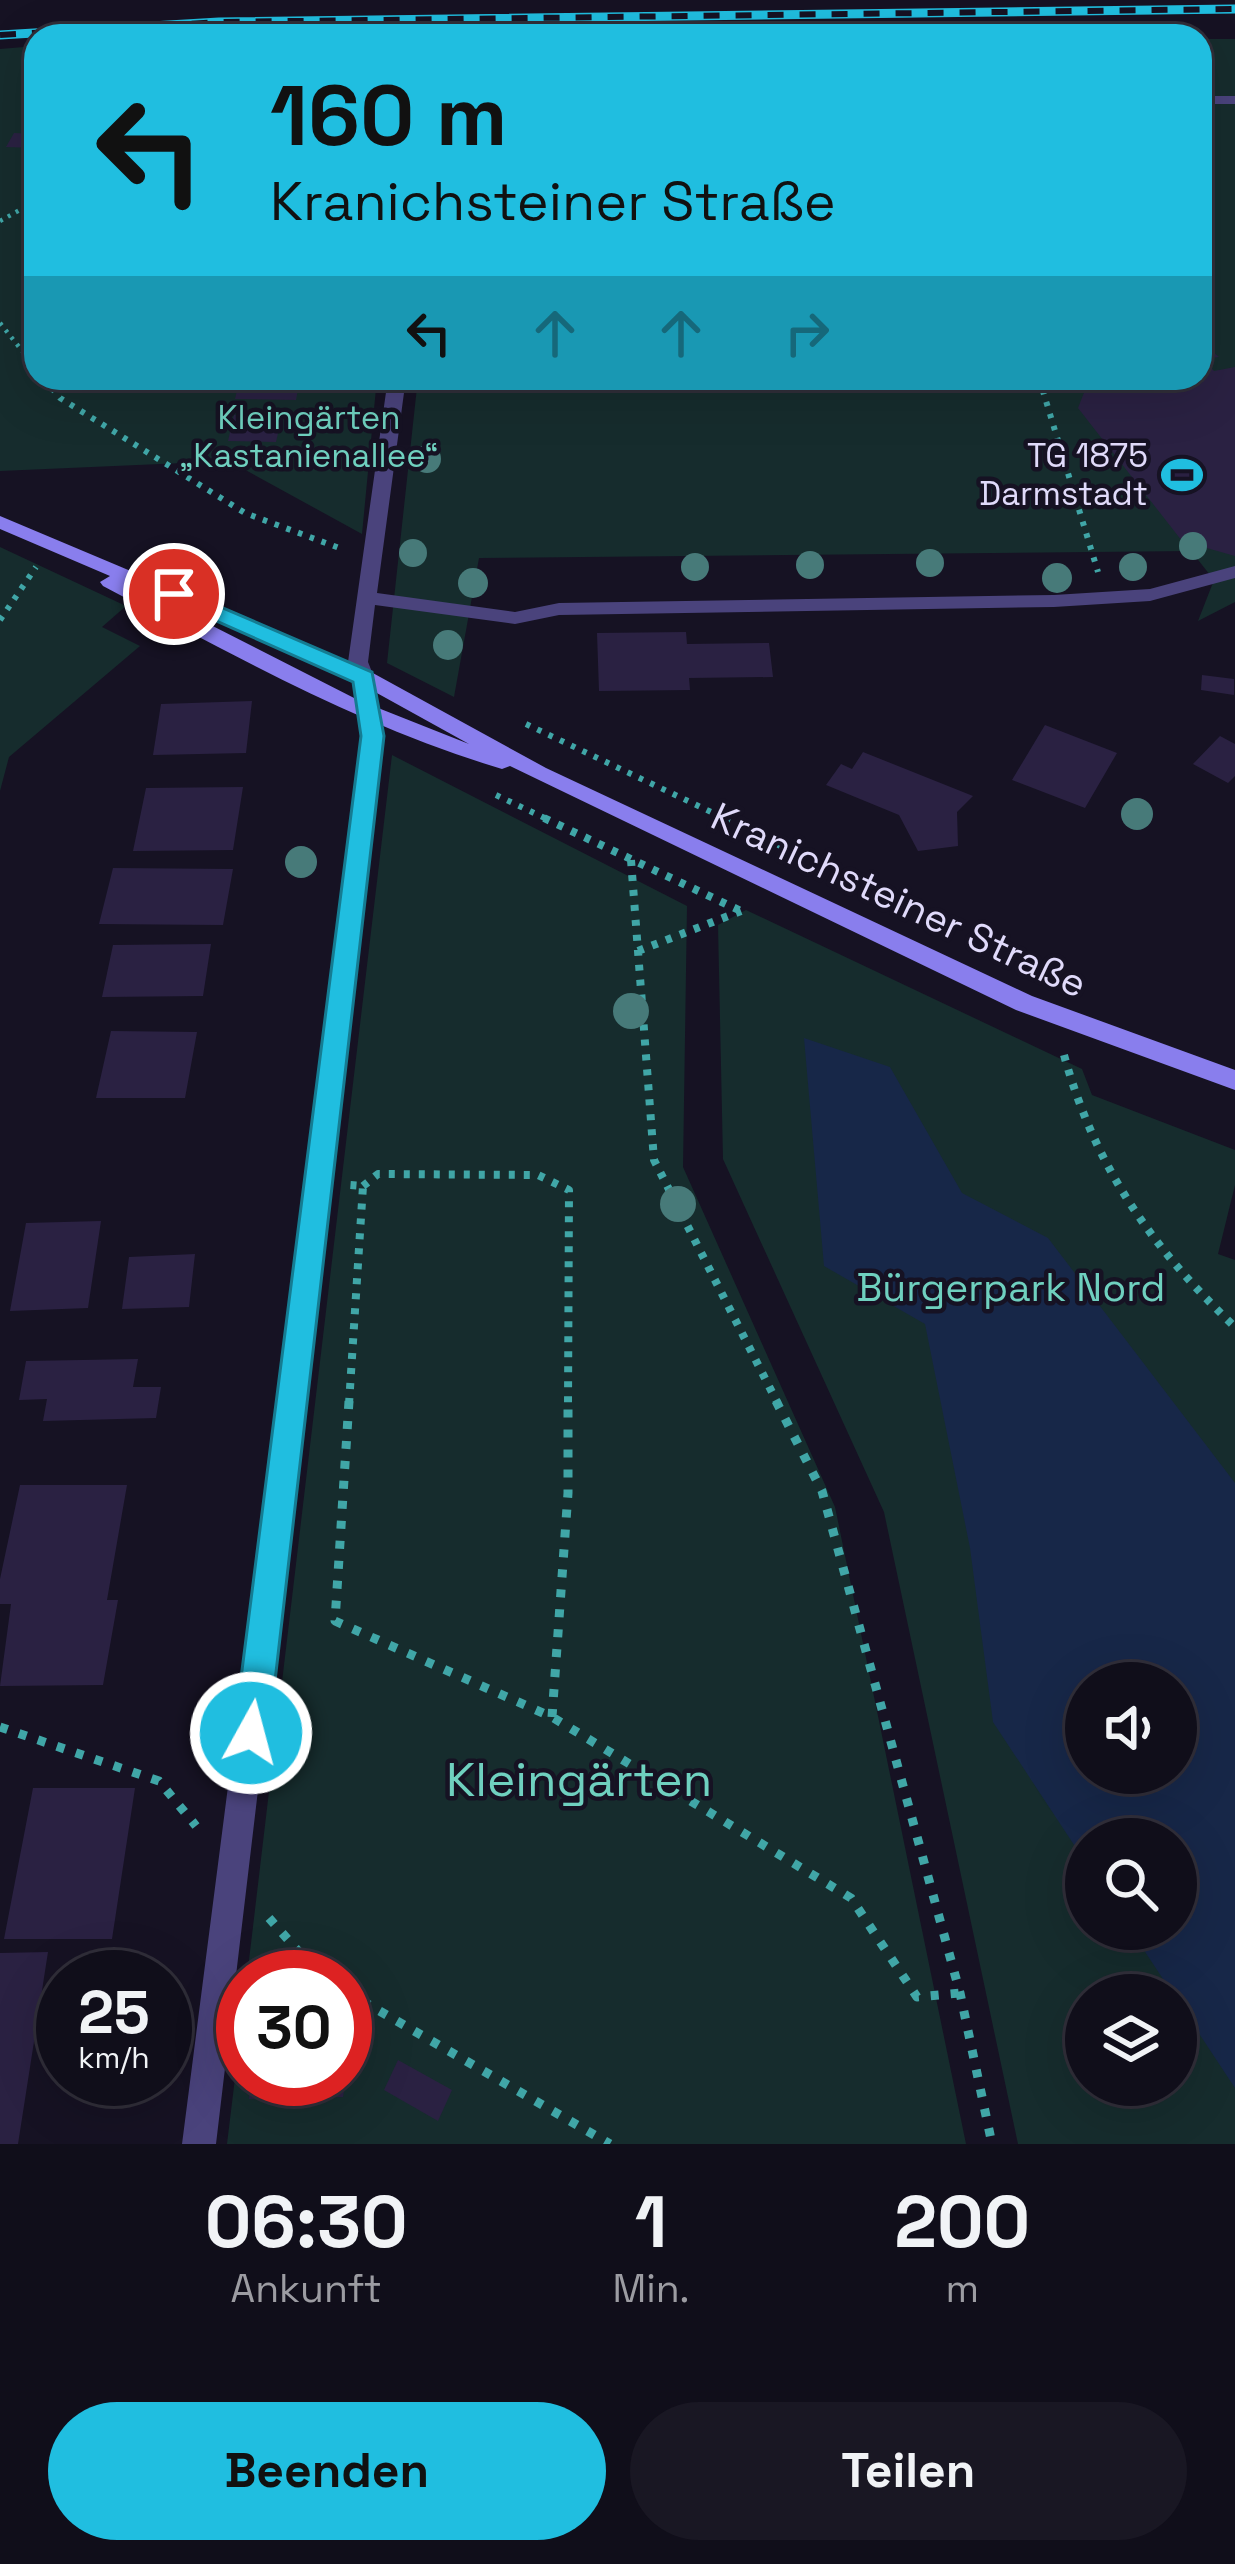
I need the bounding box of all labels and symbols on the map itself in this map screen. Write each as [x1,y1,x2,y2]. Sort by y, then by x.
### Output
park label: Kleingärten „Kastanienallee“ [179,397,439,477]
place label: TG 1875 Darmstadt [979,435,1148,515]
sports icon: TG 1875 Darmstadt [1159,452,1205,498]
pin [123,543,225,645]
street label: Kranichsteiner Straße [704,791,1094,1009]
park label: Bürgerpark Nord [857,1263,1165,1312]
position arrow [188,1670,314,1796]
park label: Kleingärten [446,1749,712,1810]
speed limit sign: 30 [216,1950,372,2106]

